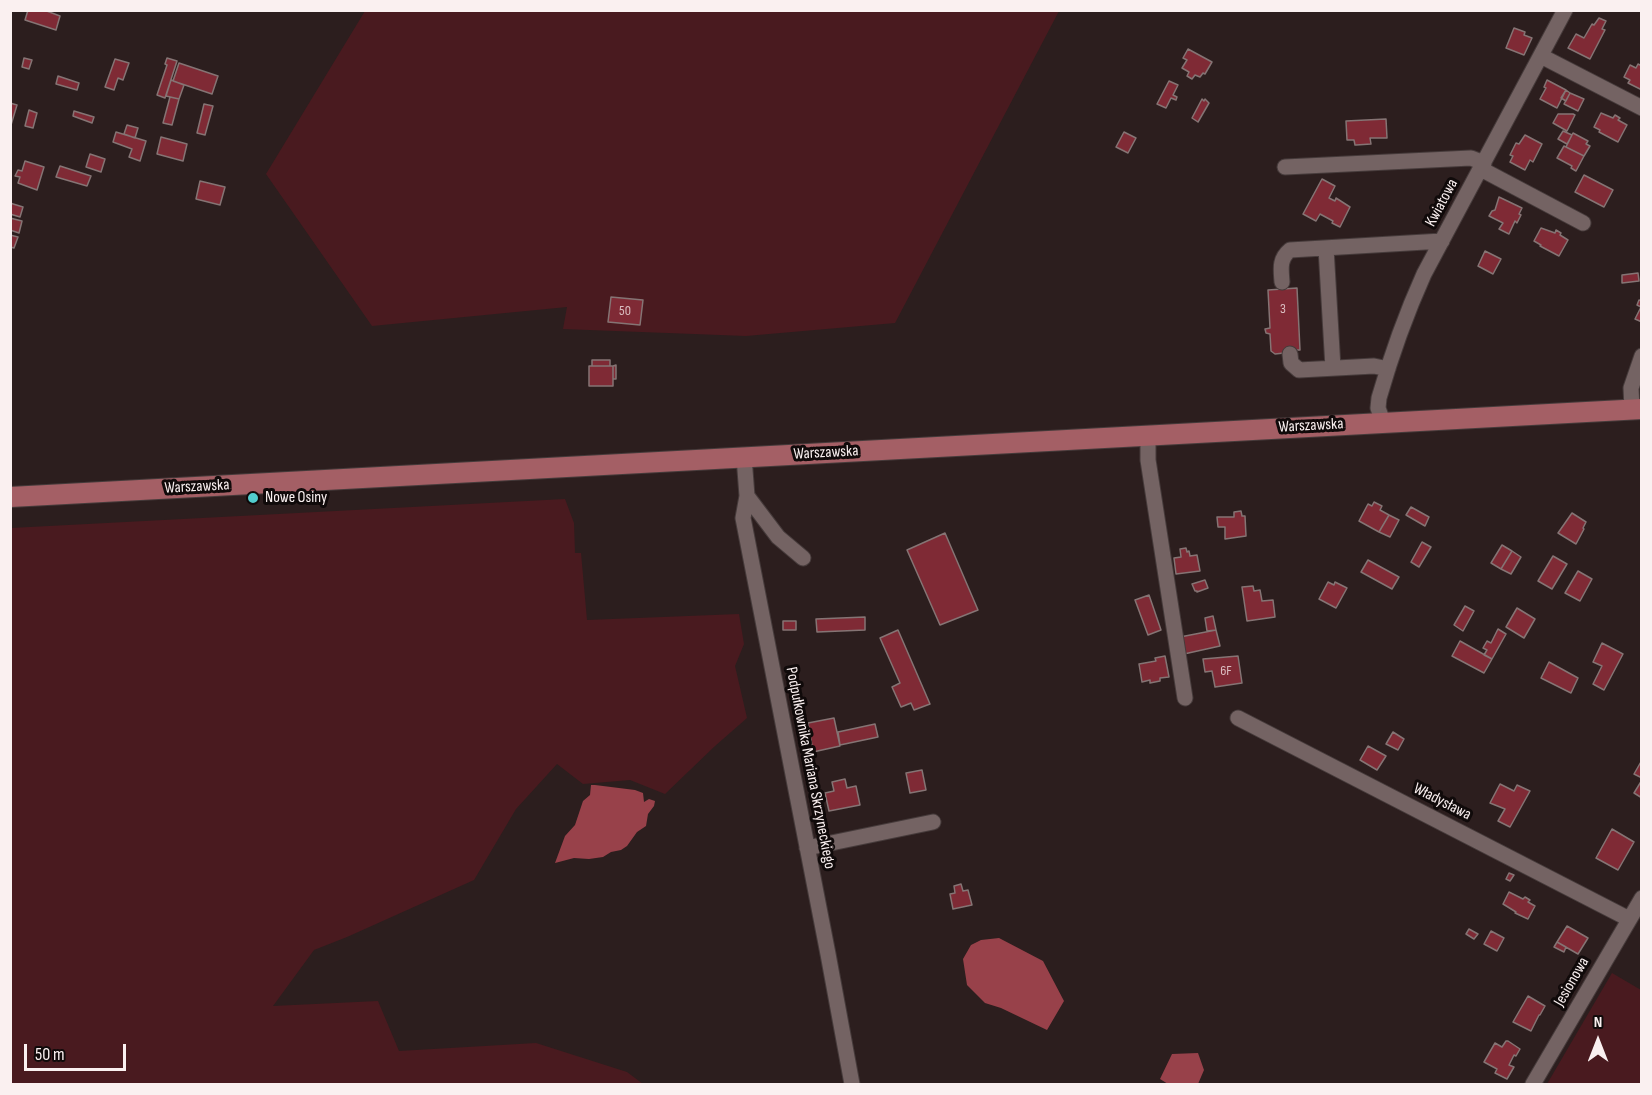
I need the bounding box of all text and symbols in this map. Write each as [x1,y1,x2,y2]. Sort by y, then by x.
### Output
street label: Kwiatowa [1421,176,1463,230]
house number: 3 [1280,301,1286,317]
house number: 50 [619,303,631,319]
street label: Warszawska [1278,415,1344,437]
street label: Warszawska [793,442,859,464]
street label: Warszawska [164,476,230,498]
place label: Nowe Osiny [265,488,327,508]
marker: Nowe Osiny [246,491,260,505]
house number: 6F [1220,663,1232,679]
street label: Podpułkownika Mariana Skrzyneckiego [781,666,839,870]
street label: Władysława [1410,779,1474,825]
street label: Jesionowa [1550,954,1594,1010]
north arrow [1568,1011,1628,1071]
text: N [1594,1013,1602,1032]
scale bar [27,1032,129,1070]
text: 50 m [35,1044,65,1065]

